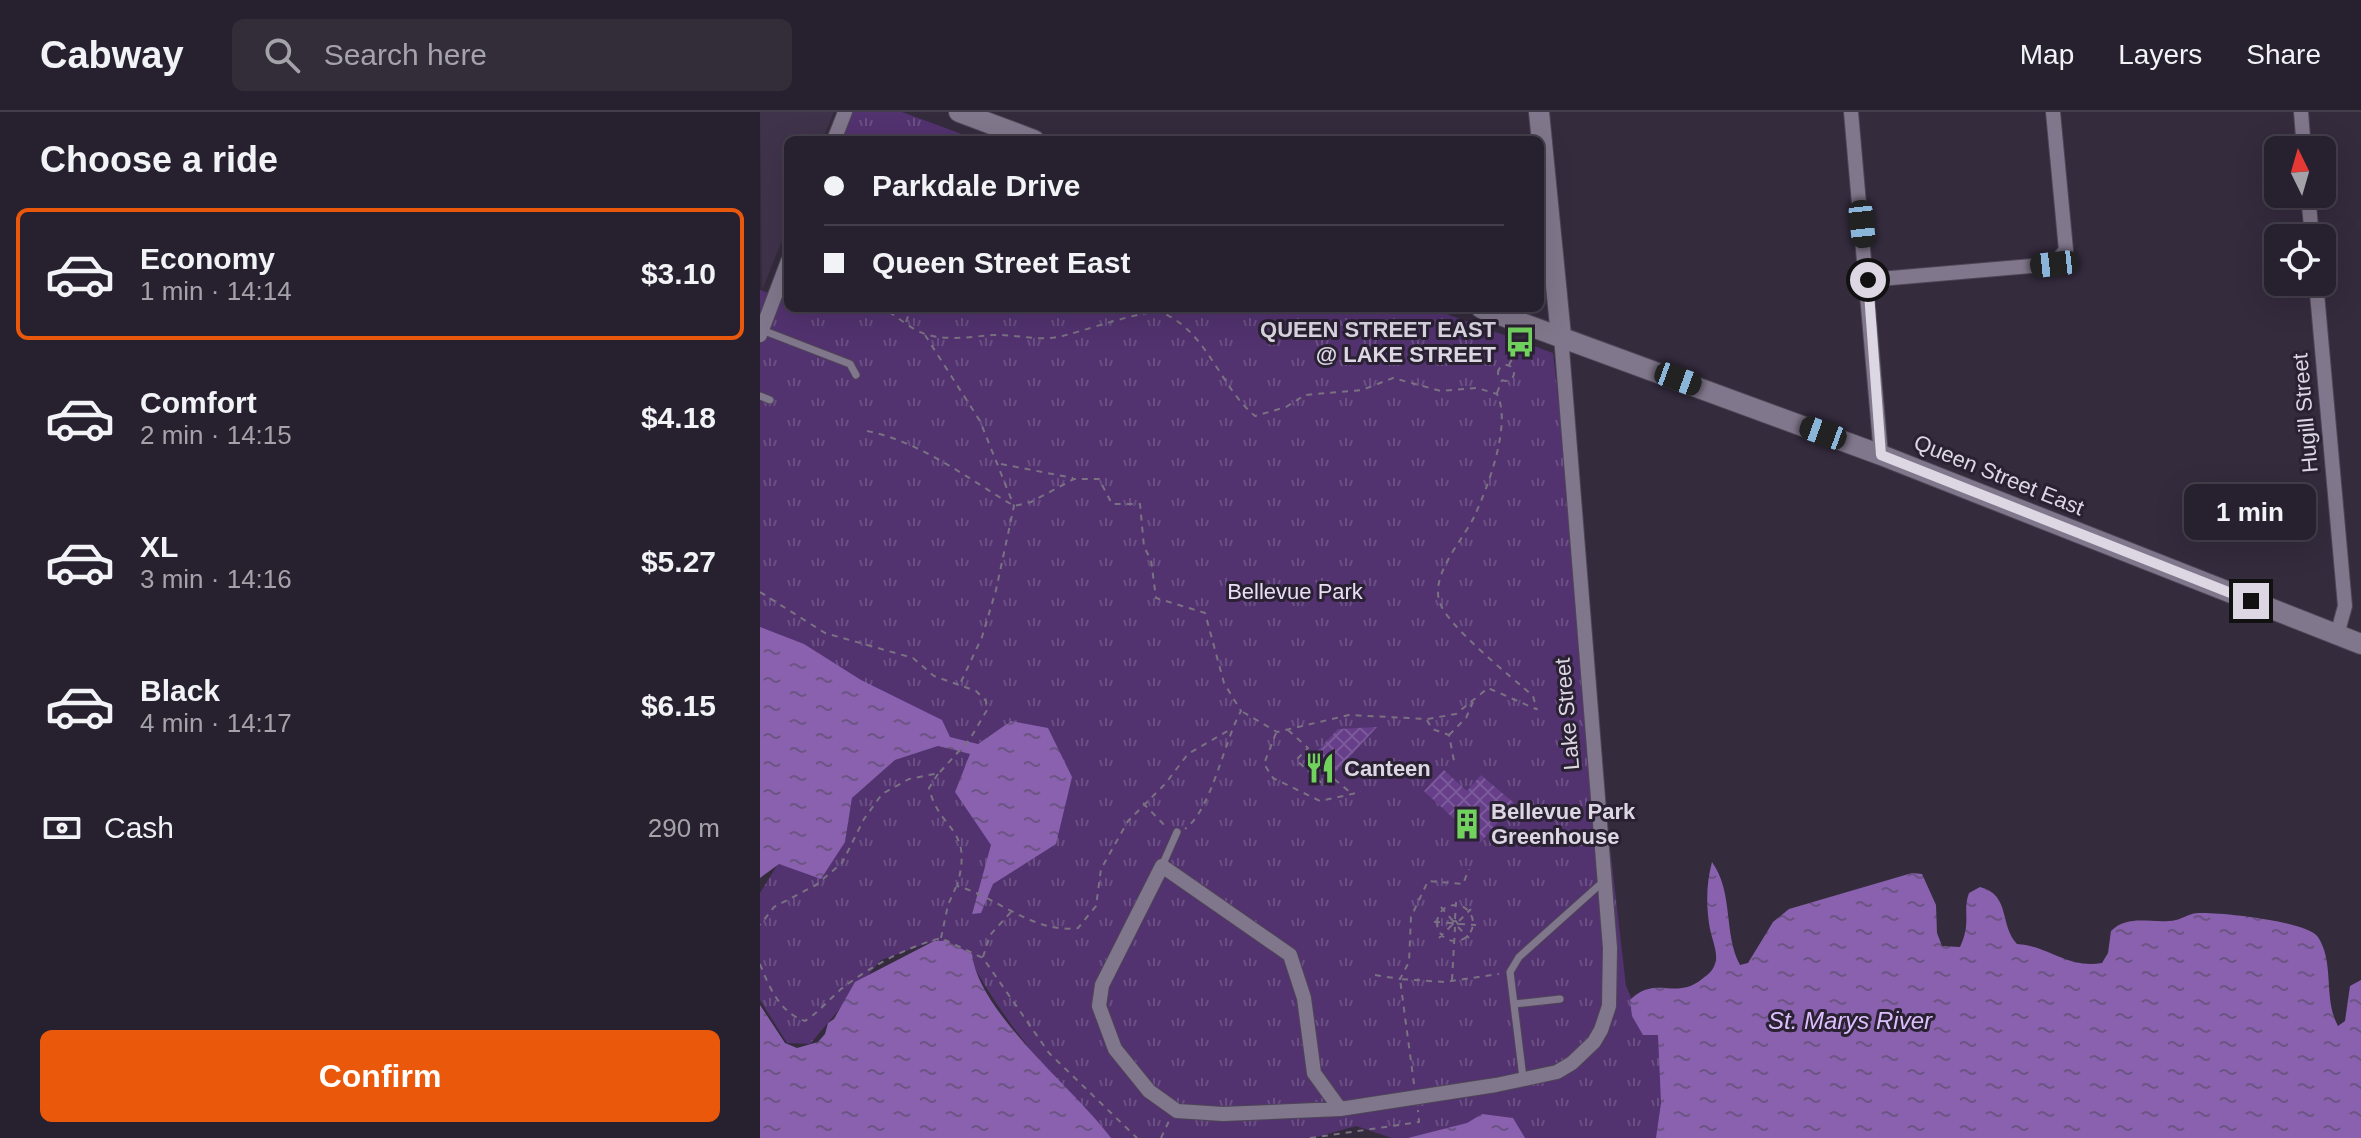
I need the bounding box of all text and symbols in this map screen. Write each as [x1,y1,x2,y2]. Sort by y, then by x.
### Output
search box [232,19,792,91]
icon: search [260,33,304,77]
text: Cabway [40,34,184,76]
text: Search here [324,38,487,71]
text: Map [2020,39,2074,70]
text: Layers [2118,39,2202,70]
text: Share [2246,39,2321,70]
north arrow [2264,136,2336,208]
map controls [2264,136,2336,296]
text: Choose a ride [40,139,278,180]
text: Parkdale Drive [872,169,1080,202]
car [1848,199,1876,249]
button: locate [2264,224,2336,296]
icon: car [44,238,116,310]
text: Economy [140,242,275,275]
text: Queen Street East [872,246,1130,279]
car [2029,250,2079,278]
text: $3.10 [641,257,716,290]
route start [1850,262,1886,298]
text: 1 min · 14:14 [140,276,292,306]
place label: QUEEN STREET EAST @ LAKE STREET [1260,317,1497,367]
bus stop icon: QUEEN STREET EAST @ LAKE STREET [1503,325,1537,359]
street label: Hugill Street [2287,352,2323,474]
car [1651,360,1705,398]
icon: car [44,382,116,454]
text: Comfort [140,386,257,419]
text: $4.18 [641,401,716,434]
car [1796,414,1850,452]
text: 2 min · 14:15 [140,420,292,450]
street label: Queen Street East [1910,430,2088,520]
callout: 1 min [2185,485,2317,541]
text: 1 min [2216,497,2284,527]
icon: car [44,526,116,598]
text: XL [140,530,178,563]
text: $5.27 [641,545,716,578]
text: 3 min · 14:16 [140,564,292,594]
park label: Bellevue Park [1227,579,1364,604]
route end [2233,583,2269,619]
street label: Lake Street [1550,657,1584,771]
icon: car [44,670,116,742]
text: Black [140,674,220,707]
text: $6.15 [641,689,716,722]
text: 4 min · 14:17 [140,708,292,738]
restaurant icon: Canteen [1303,751,1337,785]
place label: Canteen [1344,756,1431,781]
place label: Bellevue Park Greenhouse [1491,799,1636,849]
icon: cash [40,806,84,850]
building icon: Bellevue Park Greenhouse [1450,807,1484,841]
text: Cash [104,811,174,844]
text: 290 m [648,813,720,843]
water label: St. Marys River [1768,1007,1933,1034]
button: Confirm [40,1030,720,1122]

